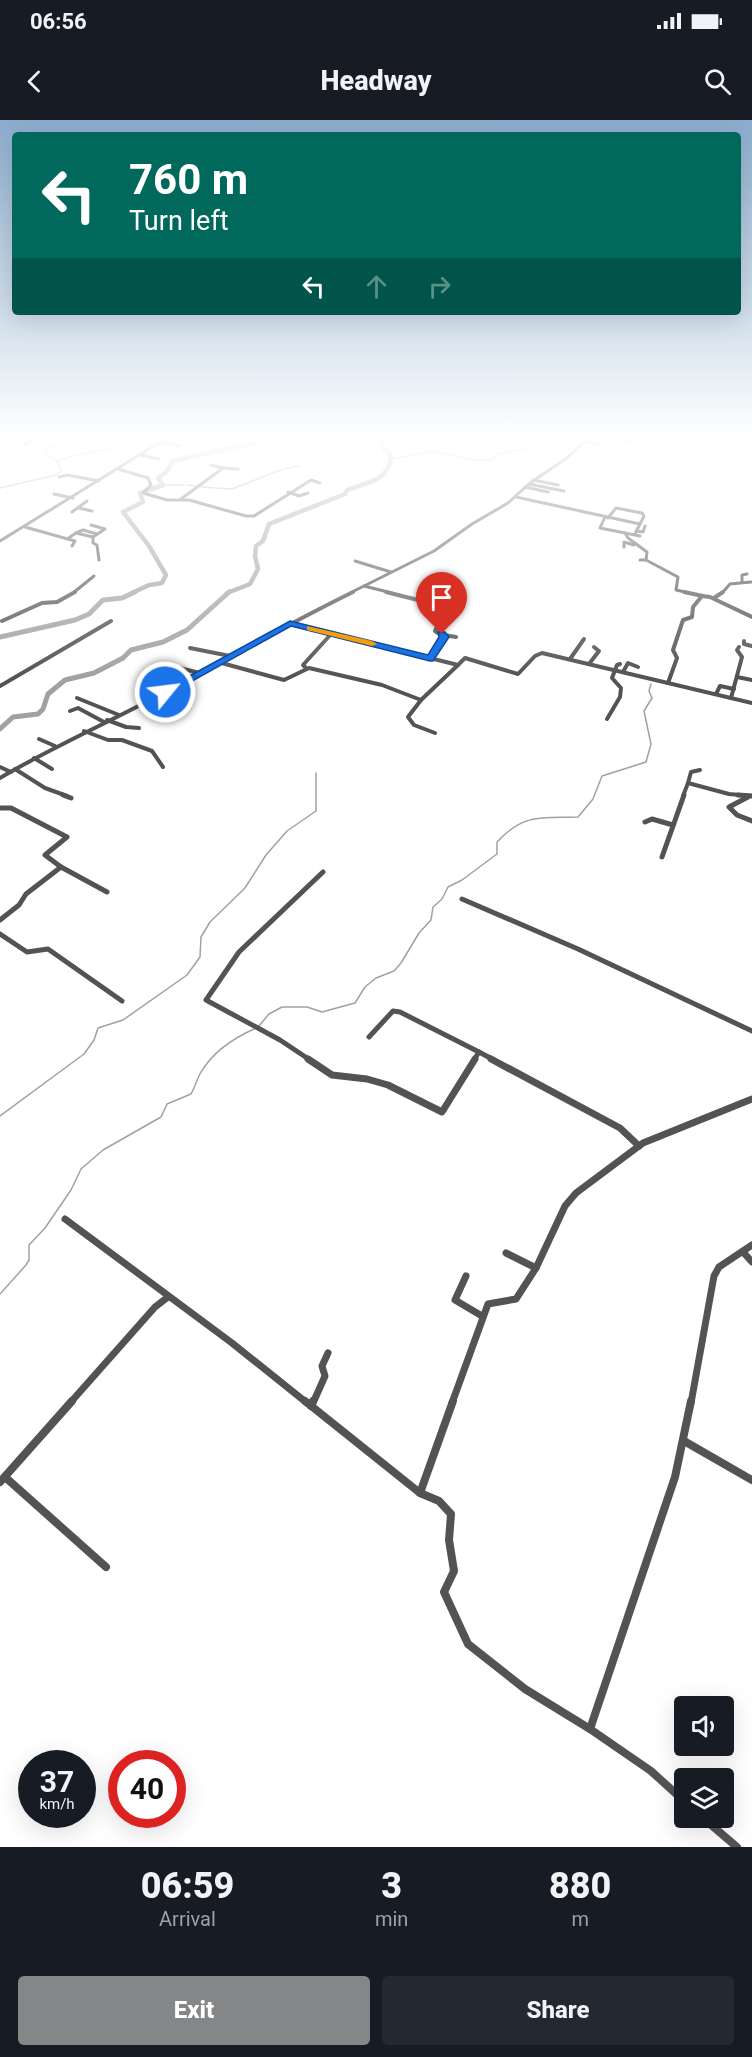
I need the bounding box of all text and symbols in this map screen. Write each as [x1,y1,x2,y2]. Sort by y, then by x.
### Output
text: 06:56 [30,9,87,34]
icon: back [18,65,51,98]
text: Headway [321,65,431,97]
icon: search [701,65,734,98]
text: 760 m [129,155,248,204]
icon: left [30,156,108,234]
text: Turn left [129,205,229,237]
icon: left [297,270,330,303]
icon: ahead [360,270,393,303]
icon: right [423,270,456,303]
pin [416,572,467,634]
icon: arrive [425,581,458,614]
position arrow [133,660,197,724]
map controls [674,1696,734,1828]
button: sound [674,1696,734,1756]
speed limit sign: 40 [108,1750,186,1828]
text: 37 [40,1764,74,1799]
button: layers [674,1768,734,1828]
text: km/h [39,1795,75,1813]
text: 06:59 [141,1865,234,1907]
text: 3 [381,1865,402,1907]
text: 880 [549,1865,611,1907]
text: Arrival [159,1907,216,1931]
text: min [375,1907,408,1931]
text: m [571,1907,589,1931]
button: Exit [18,1976,370,2045]
button: Share [382,1976,734,2045]

